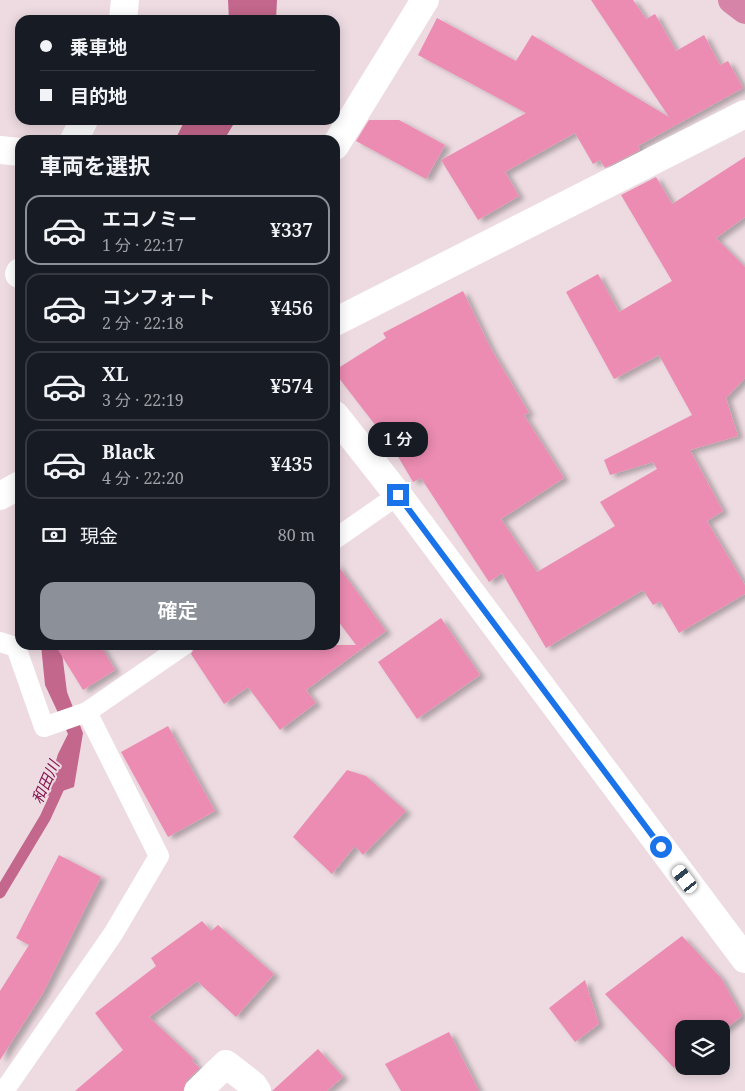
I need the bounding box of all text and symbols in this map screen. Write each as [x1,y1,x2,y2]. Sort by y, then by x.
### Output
text: 乗車地 [70,34,127,60]
text: 目的地 [70,83,127,109]
text: 車両を選択 [40,150,150,180]
text: エコノミー [102,206,197,232]
icon: car [42,208,87,253]
text: ¥337 [270,217,313,243]
text: 1 分 · 22:17 [102,234,184,256]
text: コンフォート [102,284,215,310]
icon: car [42,286,87,331]
text: ¥456 [270,295,313,321]
text: 2 分 · 22:18 [102,312,184,334]
text: XL [102,361,128,387]
icon: car [42,364,87,409]
text: ¥574 [270,373,313,399]
text: 3 分 · 22:19 [102,389,184,411]
callout: 1 分 [368,422,428,458]
text: 1 分 [383,428,413,450]
text: Black [102,439,155,465]
icon: car [42,442,87,487]
text: ¥435 [270,451,313,477]
text: 4 分 · 22:20 [102,467,184,489]
route end [387,484,409,506]
icon: cash [40,521,68,549]
text: 現金 [80,523,118,549]
text: 80 m [278,524,315,546]
button: 確定 [40,582,315,640]
water label: 和田川 [27,756,64,807]
route start [650,836,672,858]
car [669,863,700,895]
map controls [675,1020,730,1075]
button: layers [675,1020,730,1075]

